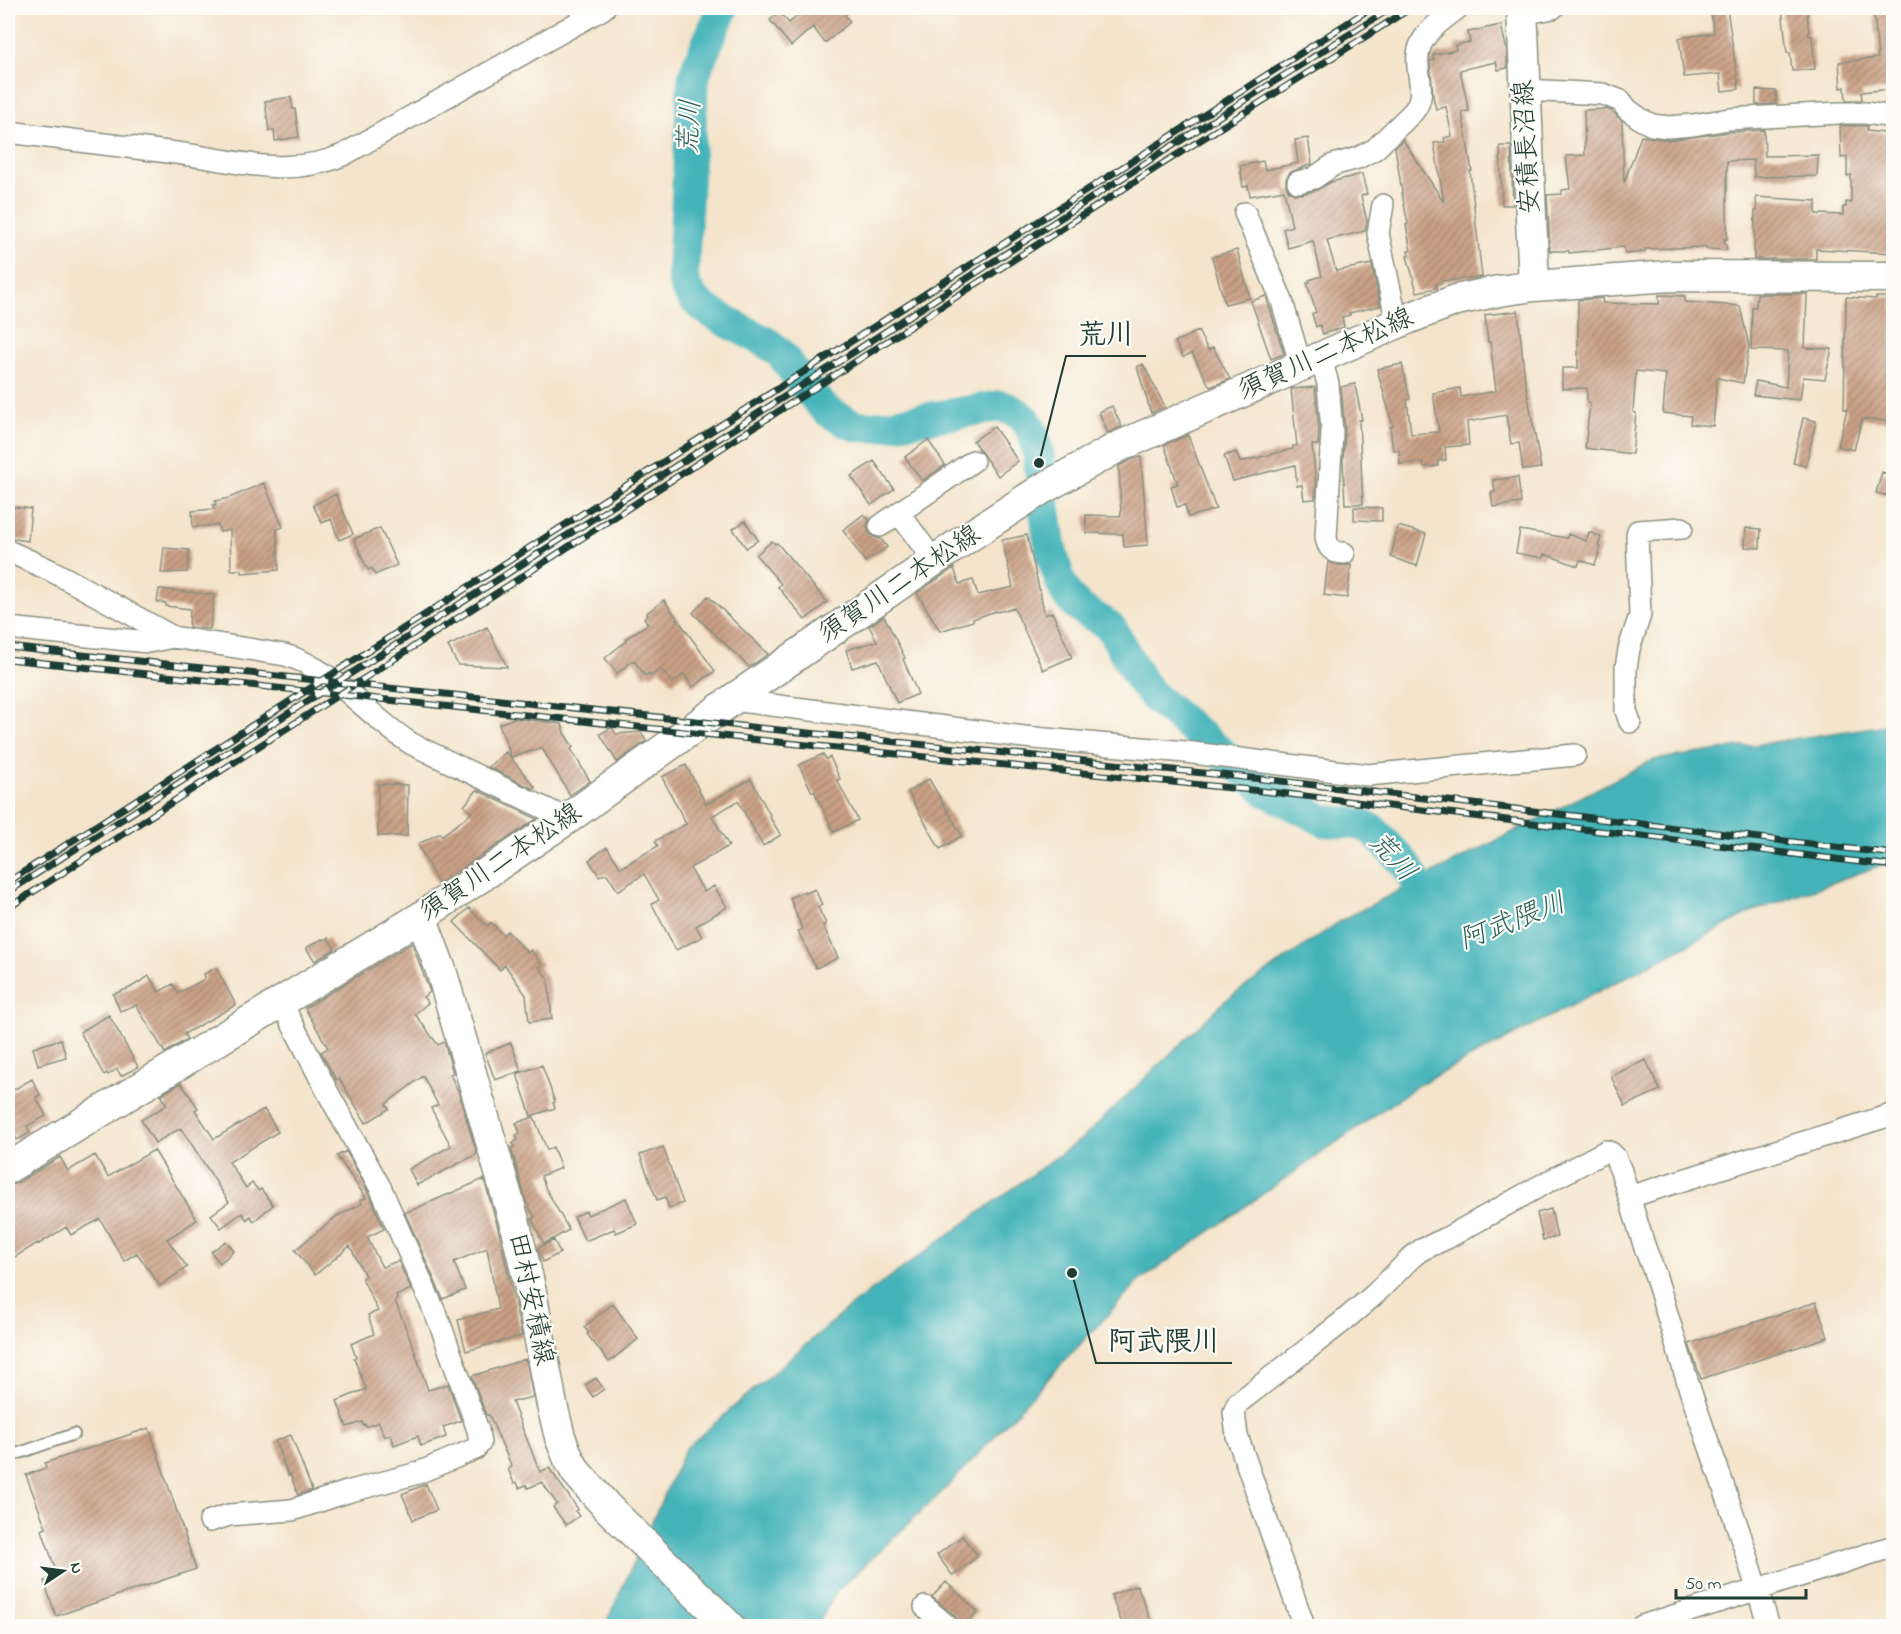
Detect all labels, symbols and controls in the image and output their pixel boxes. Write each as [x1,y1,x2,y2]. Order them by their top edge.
street label: 安積長沼線 [1505,79,1551,215]
water label: 荒川 [669,98,713,156]
street label: 須賀川二本松線 [1232,299,1420,411]
callout: 荒川 [1066,310,1146,356]
text: 荒川 [1078,316,1134,357]
street label: 須賀川二本松線 [811,516,989,654]
street label: 須賀川二本松線 [412,794,590,932]
water label: 荒川 [1357,823,1425,893]
water label: 阿武隈川 [1453,884,1573,962]
street label: 田村安積線 [497,1229,563,1369]
callout: 阿武隈川 [1096,1317,1232,1363]
text: 阿武隈川 [1108,1323,1220,1364]
north arrow [33,1541,93,1601]
text: N [63,1560,89,1576]
scale bar [1676,1562,1806,1600]
text: 50 m [1685,1572,1722,1598]

